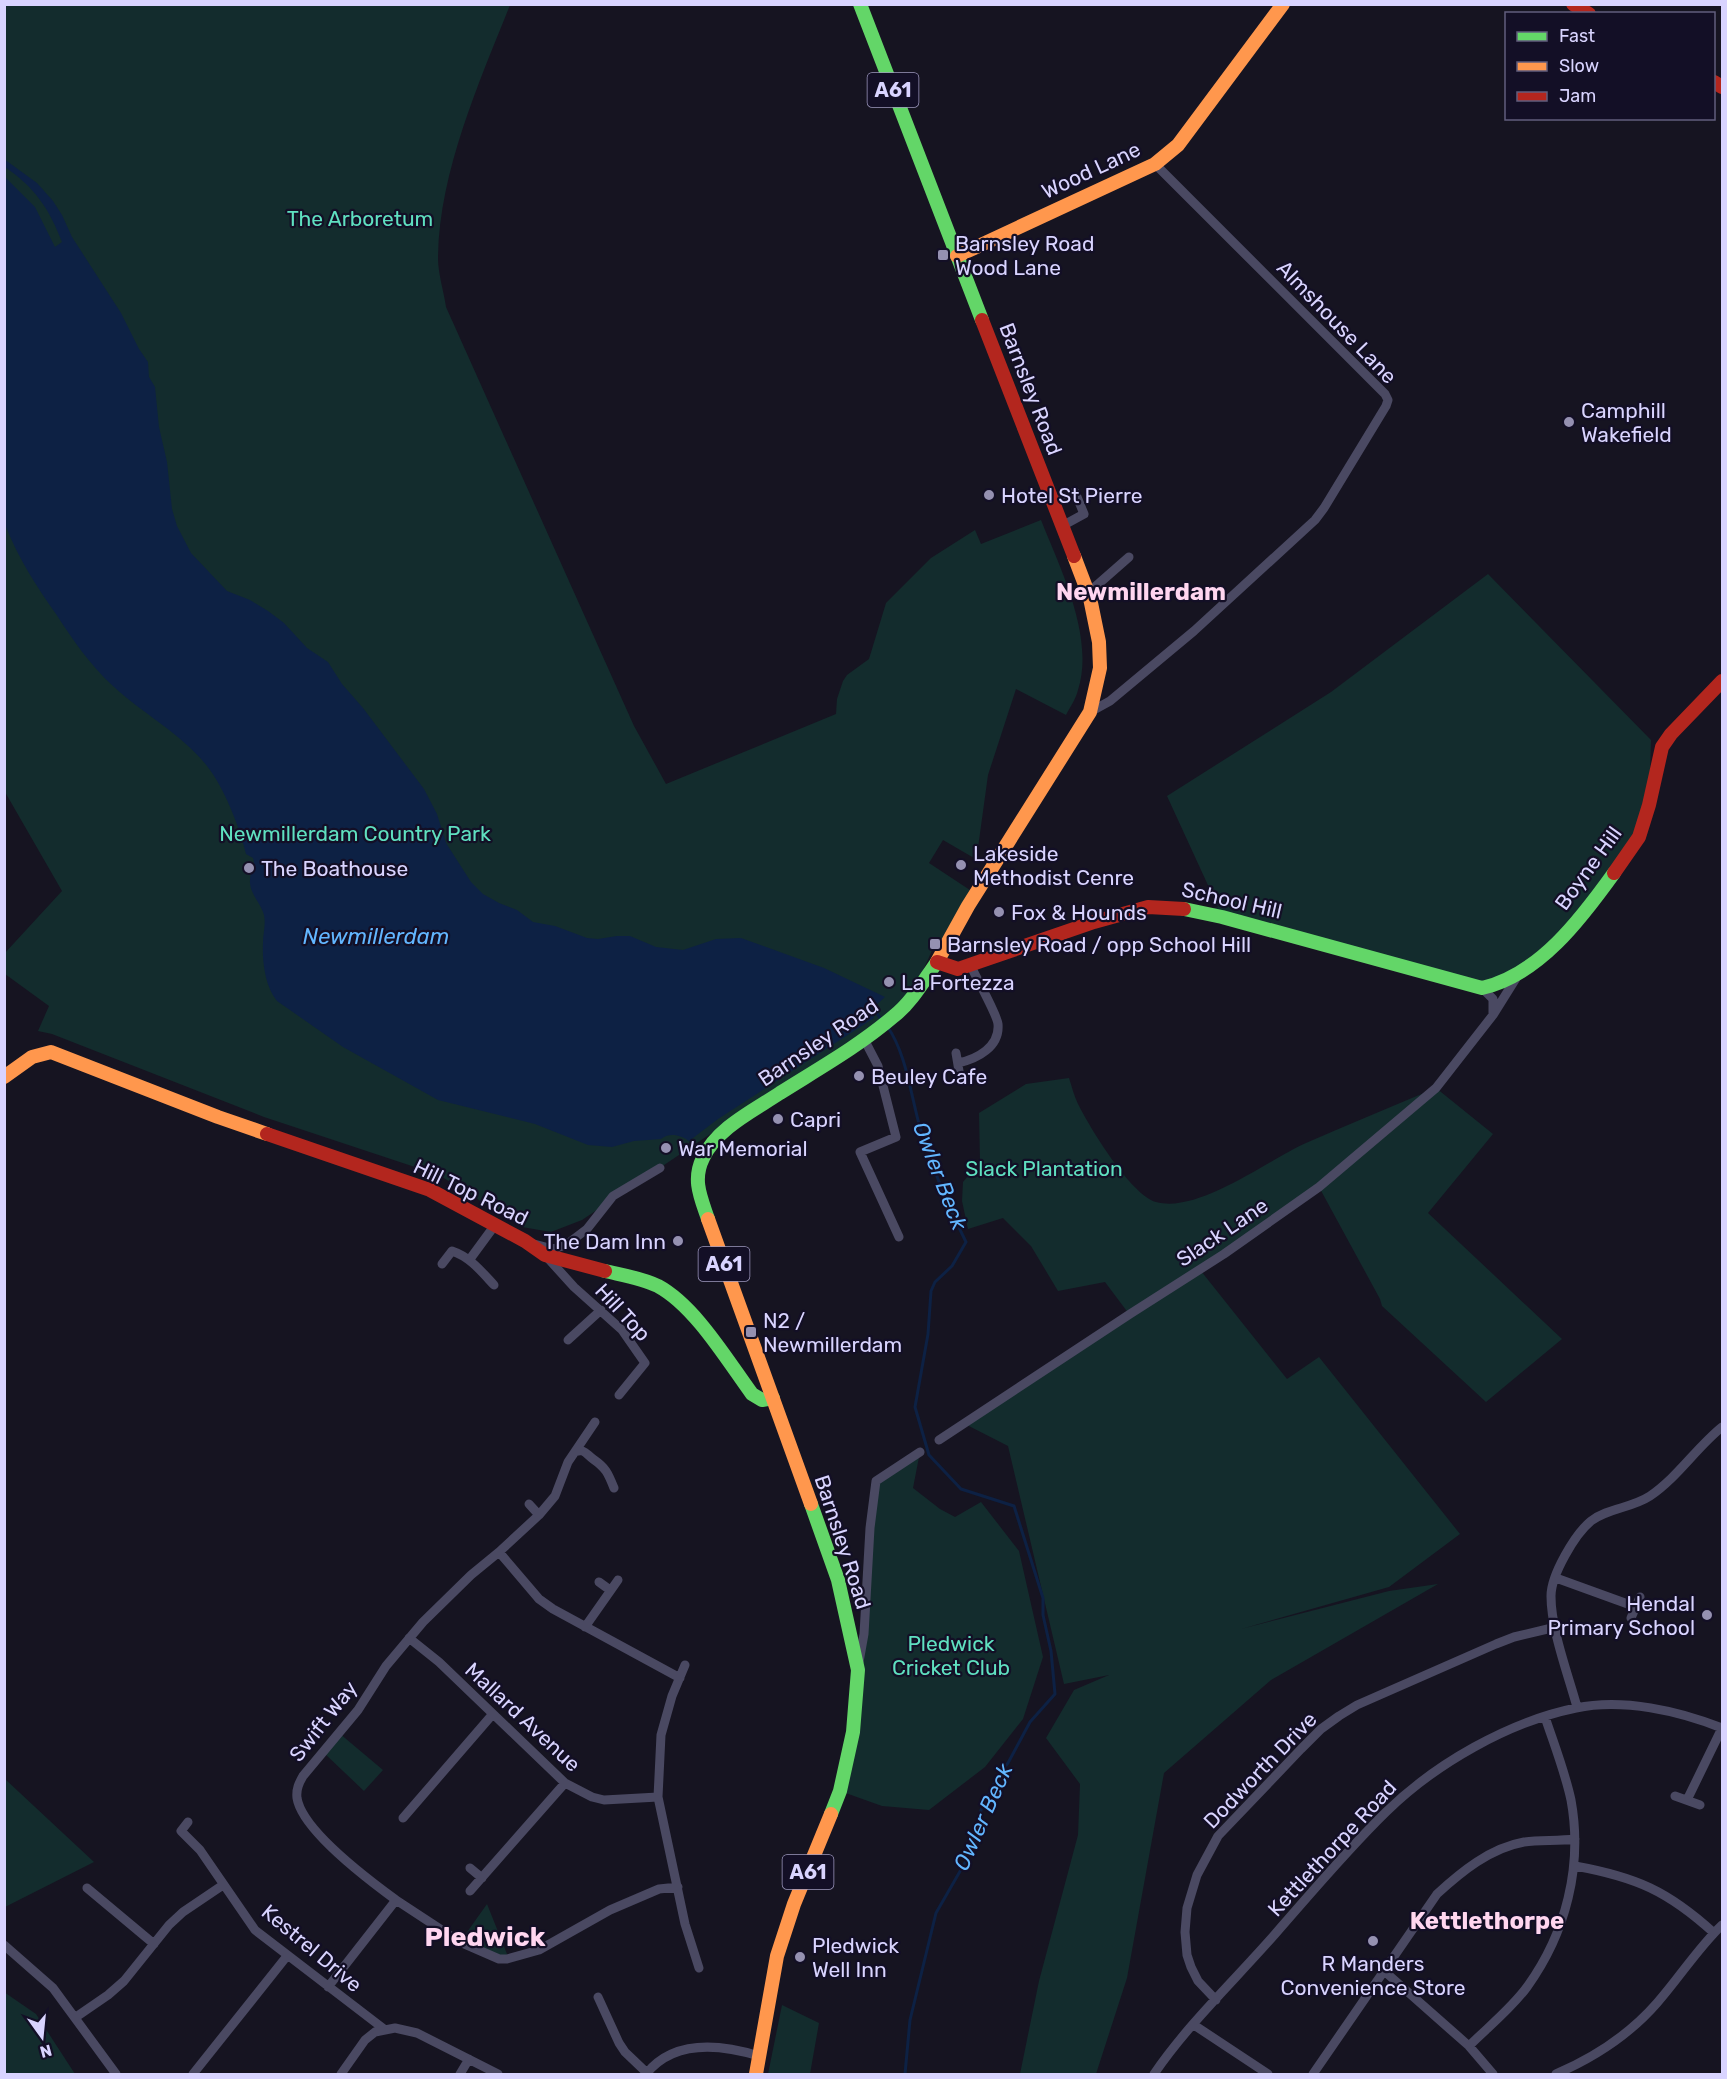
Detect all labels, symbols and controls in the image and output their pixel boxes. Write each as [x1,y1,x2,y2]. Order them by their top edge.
legend [1505,12,1715,120]
text: Fast [1559,25,1595,47]
text: Slow [1559,55,1599,77]
road number: A61 [868,73,918,107]
text: Jam [1559,85,1596,107]
street label: Wood Lane [1038,136,1144,204]
park label: The Arboretum [287,206,433,231]
place label: Barnsley Road Wood Lane [955,231,1094,280]
marker: Barnsley Road Wood Lane [936,248,950,262]
street label: Almshouse Lane [1272,255,1402,389]
street label: Barnsley Road [994,319,1068,459]
place label: Camphill Wakefield [1581,398,1672,447]
marker: Camphill Wakefield [1562,415,1576,429]
place label: Hotel St Pierre [1001,483,1142,508]
marker: Hotel St Pierre [982,488,996,502]
district label: Newmillerdam [1056,578,1226,606]
park label: Newmillerdam Country Park [219,821,491,846]
street label: Boyne Hill [1549,821,1627,915]
place label: Lakeside Methodist Cenre [973,841,1134,890]
place label: The Boathouse [261,856,408,881]
marker: Lakeside Methodist Cenre [954,858,968,872]
marker: The Boathouse [242,861,256,875]
street label: School Hill [1179,876,1285,924]
place label: Fox & Hounds [1011,900,1147,925]
marker: Fox & Hounds [992,905,1006,919]
water label: Newmillerdam [303,923,449,950]
place label: Barnsley Road / opp School Hill [947,932,1251,957]
marker: Barnsley Road / opp School Hill [928,937,942,951]
place label: La Fortezza [901,970,1015,995]
marker: La Fortezza [882,975,896,989]
street label: Barnsley Road [753,993,883,1091]
place label: Beuley Cafe [871,1064,987,1089]
marker: Beuley Cafe [852,1069,866,1083]
place label: Capri [790,1107,841,1132]
marker: Capri [771,1112,785,1126]
water label: Owler Beck [907,1118,973,1235]
place label: War Memorial [678,1136,808,1161]
marker: War Memorial [659,1141,673,1155]
street label: Hill Top Road [410,1153,532,1231]
park label: Slack Plantation [965,1156,1123,1181]
street label: Slack Lane [1171,1192,1273,1272]
place label: The Dam Inn [544,1229,666,1254]
marker: The Dam Inn [671,1234,685,1248]
road number: A61 [698,1247,750,1281]
street label: Hill Top [590,1278,656,1346]
place label: N2 / Newmillerdam [763,1308,902,1357]
marker: N2 / Newmillerdam [744,1325,758,1339]
street label: Barnsley Road [810,1472,876,1612]
place label: Hendal Primary School [1547,1591,1695,1640]
marker: Hendal Primary School [1700,1608,1714,1622]
park label: Pledwick Cricket Club [892,1631,1010,1680]
street label: Mallard Avenue [460,1657,586,1777]
street label: Swift Way [284,1675,362,1766]
street label: Dodworth Drive [1198,1707,1322,1833]
water label: Owler Beck [947,1759,1019,1875]
street label: Kettlethorpe Road [1262,1775,1402,1921]
road number: A61 [782,1855,834,1889]
street label: Kestrel Drive [257,1899,367,1997]
district label: Kettlethorpe [1410,1907,1564,1935]
district label: Pledwick [424,1921,546,1953]
place label: Pledwick Well Inn [812,1933,899,1982]
marker: R Manders Convenience Store [1366,1934,1380,1948]
marker: Pledwick Well Inn [793,1950,807,1964]
place label: R Manders Convenience Store [1280,1951,1466,2000]
north arrow [12,2007,72,2067]
text: N [38,2040,54,2062]

